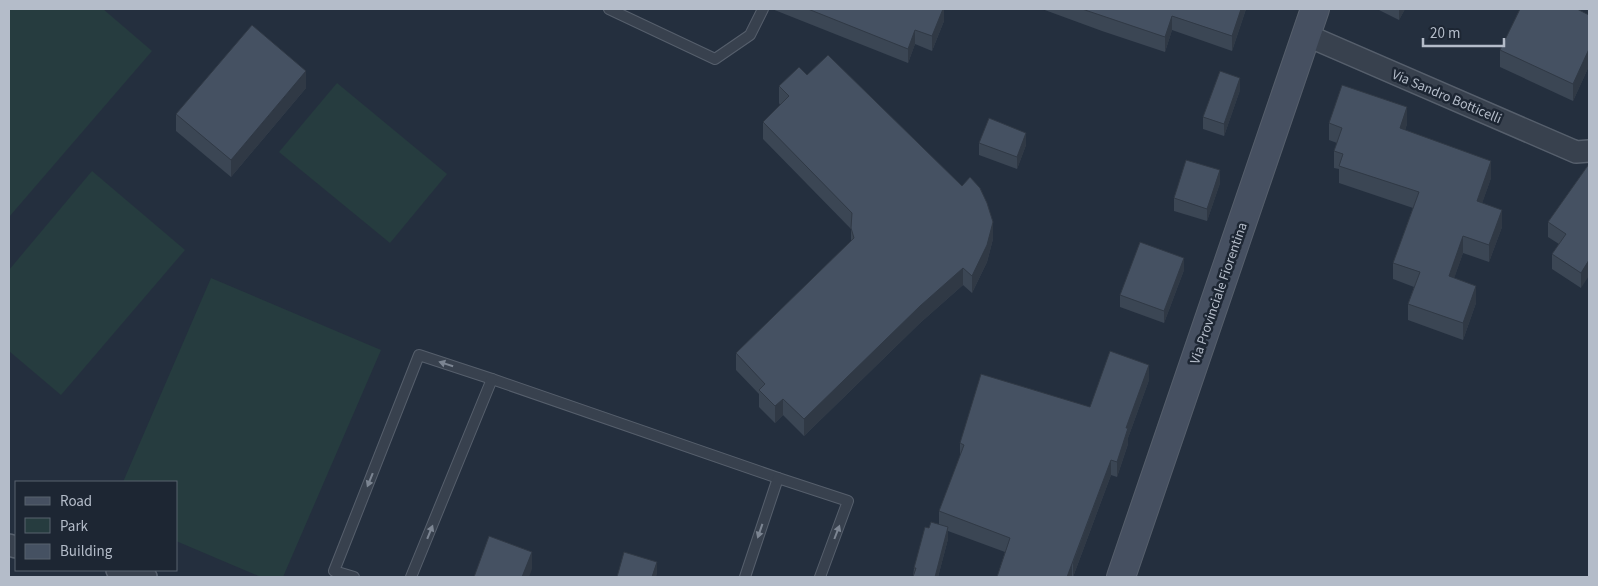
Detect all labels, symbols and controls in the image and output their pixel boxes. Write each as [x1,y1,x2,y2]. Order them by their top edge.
scale bar [1423,15,1504,47]
text: 20 m [1430,23,1460,44]
street label: Via Sandro Botticelli [1389,65,1505,129]
street label: Via Provinciale Fiorentina [1185,220,1253,367]
one-way arrow [438,359,453,367]
one-way arrow [365,473,373,488]
legend [15,481,178,571]
text: Road [60,491,92,512]
text: Park [60,516,89,537]
one-way arrow [426,524,434,539]
one-way arrow [756,524,763,539]
one-way arrow [834,524,841,539]
text: Building [60,541,113,562]

